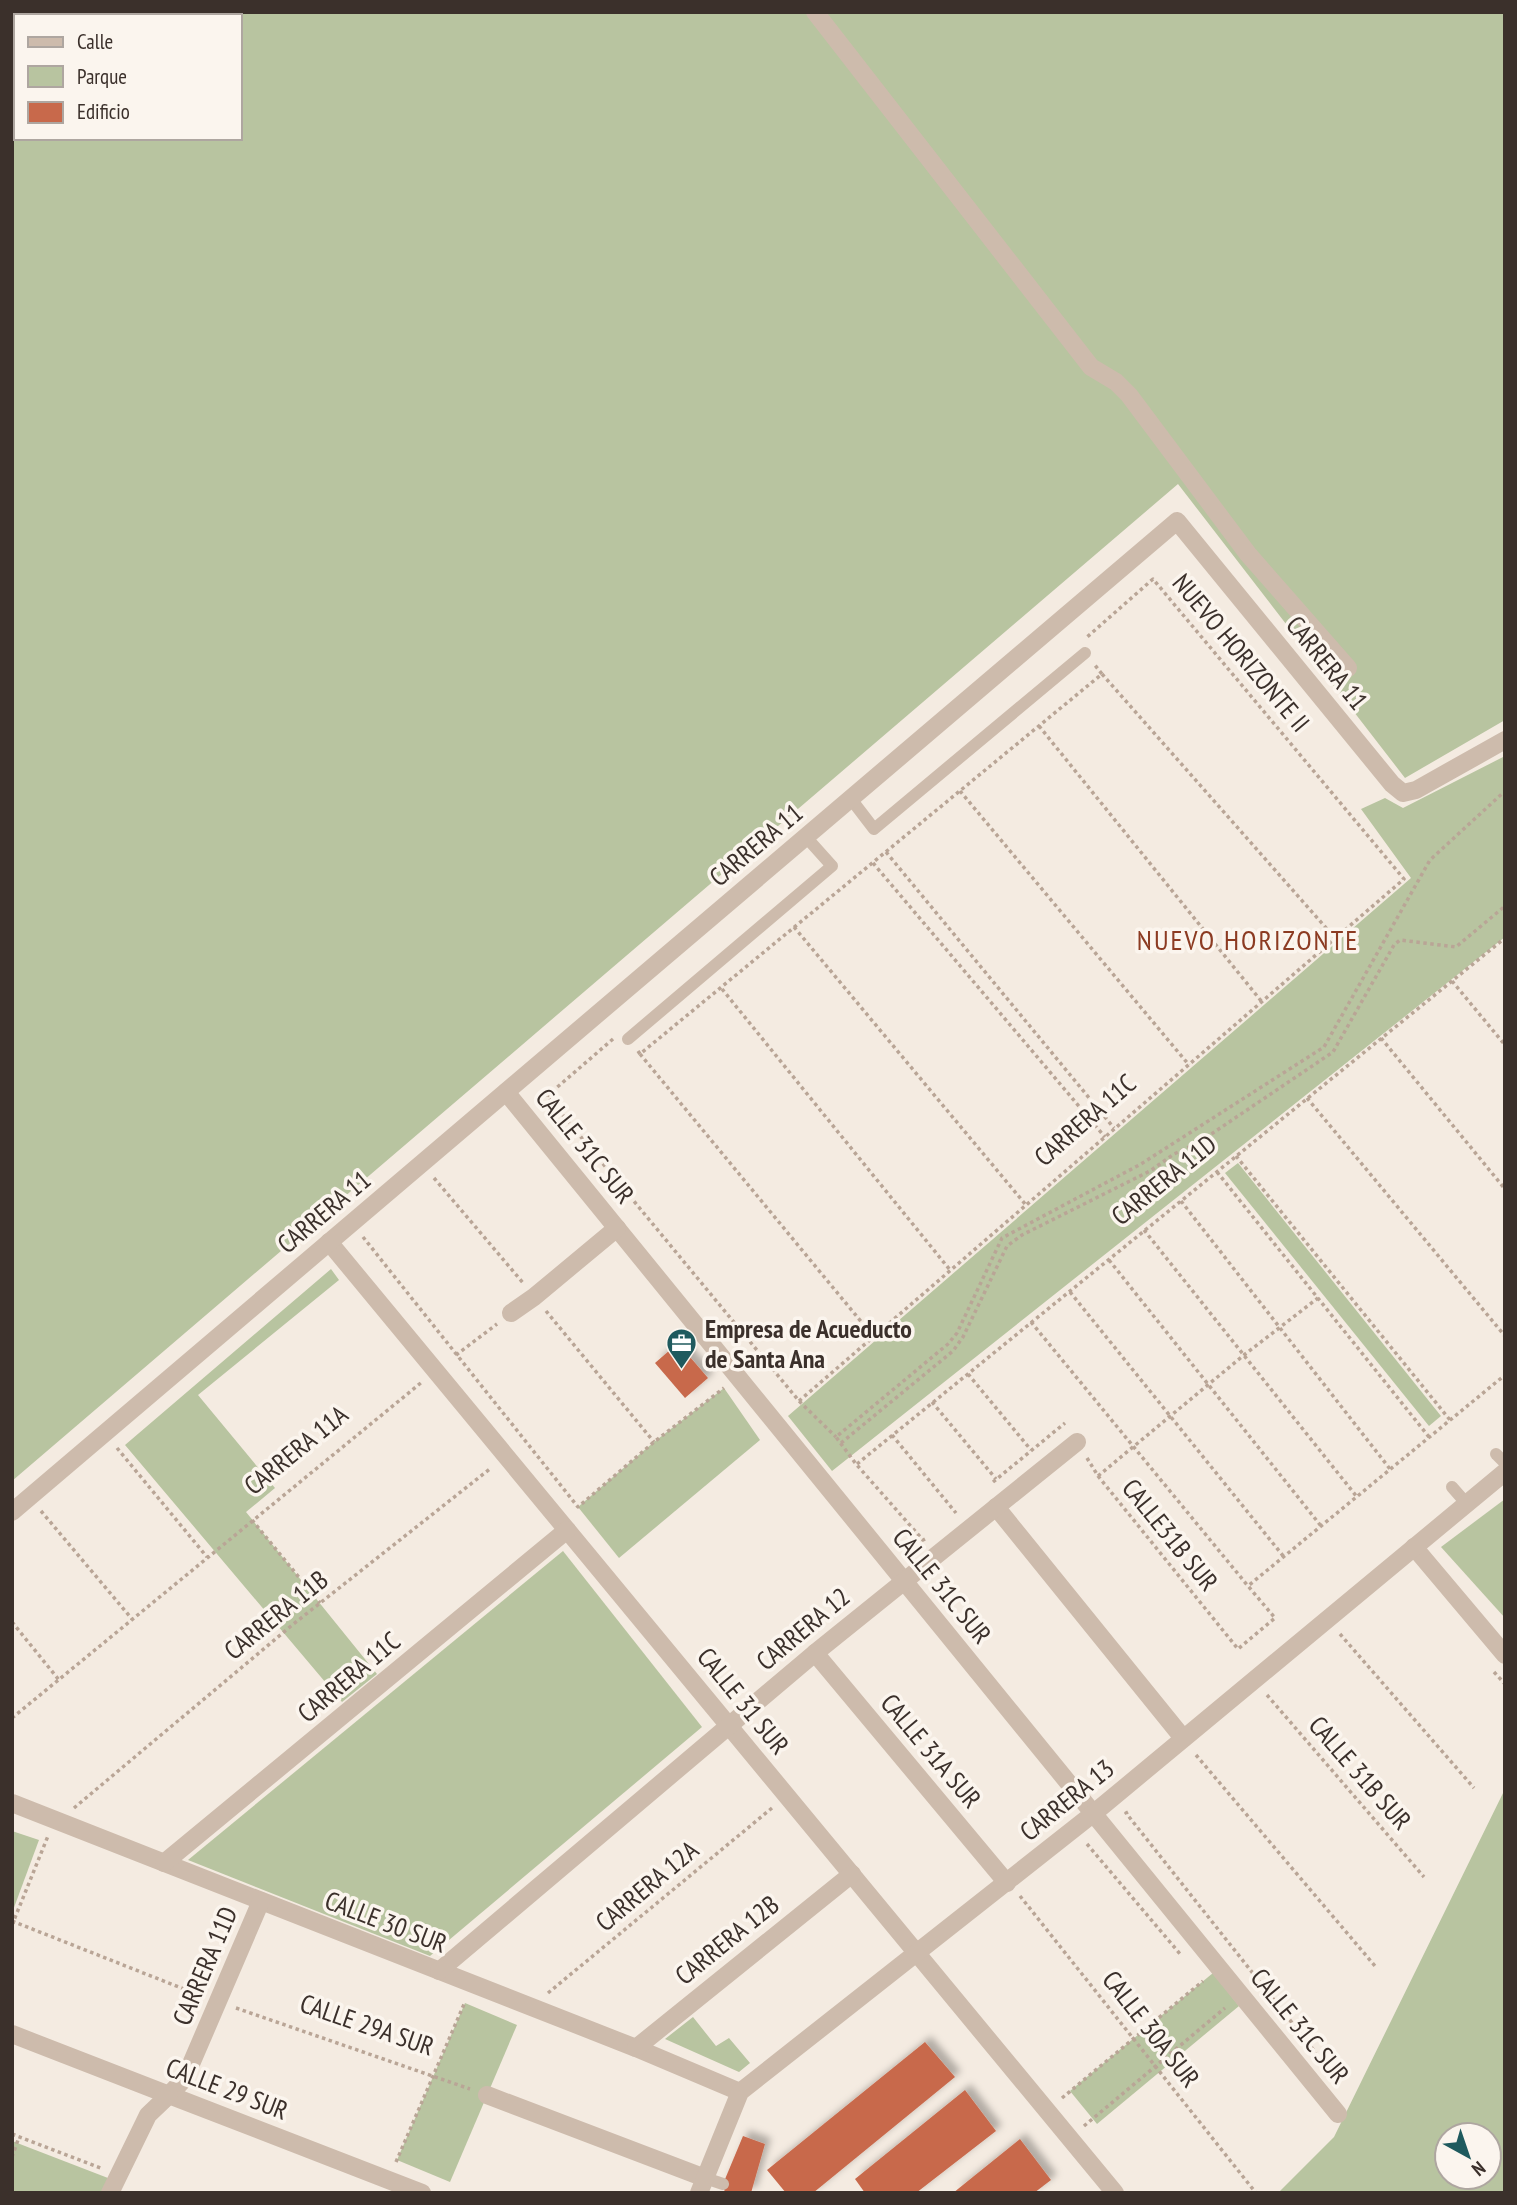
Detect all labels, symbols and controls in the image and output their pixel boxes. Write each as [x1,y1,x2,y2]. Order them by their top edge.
legend [14,14,242,140]
text: Calle [77,28,113,55]
text: Parque [77,63,127,90]
text: Edificio [77,98,130,125]
street label: NUEVO HORIZONTE II [1166,567,1317,738]
street label: CARRERA 11 [1279,609,1375,717]
street label: CARRERA 11 [702,796,809,893]
district label: NUEVO HORIZONTE [1137,921,1359,958]
street label: CARRERA 11C [1027,1066,1142,1173]
street label: CALLE 31C SUR [529,1081,642,1210]
street label: CARRERA 11D [1105,1127,1223,1232]
street label: CARRERA 11 [270,1163,377,1260]
place label: Empresa de Acueducto de Santa Ana [705,1312,912,1375]
office icon: Empresa de Acueducto de Santa Ana [665,1327,699,1371]
street label: CARRERA 11A [237,1397,355,1502]
street label: CALLE31B SUR [1115,1472,1226,1597]
street label: CALLE 31C SUR [886,1521,999,1650]
street label: CARRERA 11B [217,1563,334,1667]
street label: CARRERA 12 [749,1580,856,1677]
street label: CARRERA 11C [291,1624,407,1729]
street label: CALLE 31 SUR [690,1641,796,1761]
street label: CALLE 31A SUR [874,1687,989,1815]
street label: CALLE 31B SUR [1302,1709,1419,1836]
street label: CARRERA 13 [1013,1752,1121,1848]
street label: CARRERA 12A [589,1833,705,1938]
street label: CALLE 30 SUR [321,1883,452,1960]
street label: CARRERA 12B [668,1888,785,1992]
street label: CARRERA 11D [165,1902,244,2030]
street label: CALLE 31C SUR [1244,1961,1357,2090]
street label: CALLE 30A SUR [1096,1964,1207,2094]
street label: CALLE 29A SUR [296,1986,438,2063]
street label: CALLE 29 SUR [162,2050,293,2127]
north arrow [1433,2121,1503,2191]
text: N [1467,2157,1491,2182]

